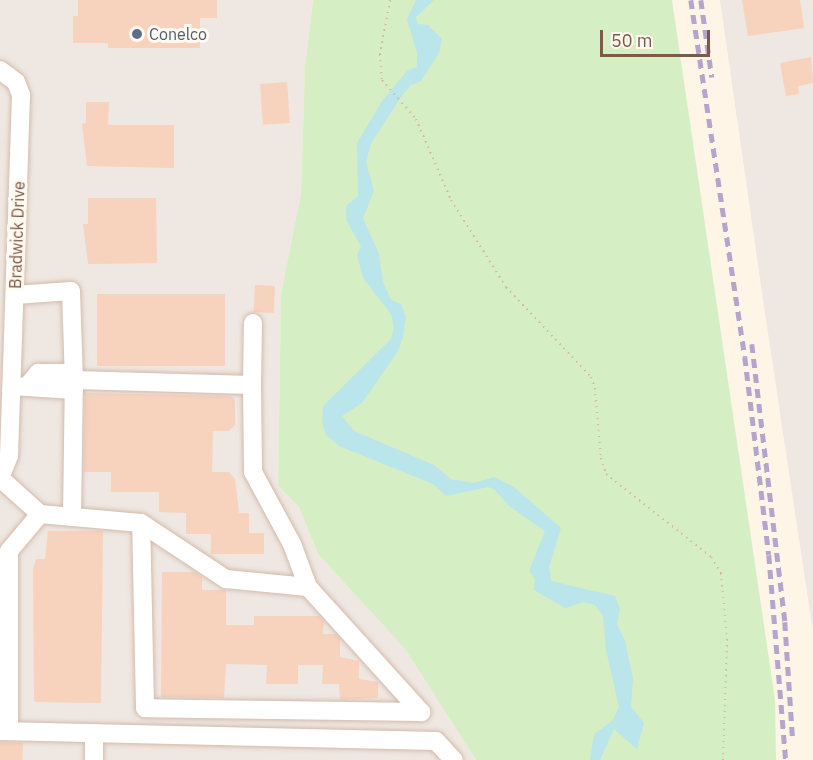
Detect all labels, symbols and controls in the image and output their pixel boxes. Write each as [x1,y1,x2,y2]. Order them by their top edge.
scale bar [603,18,712,56]
place label: Conelco [149,24,207,44]
marker: Conelco [130,27,144,41]
text: 50 m [611,29,653,52]
street label: Bradwick Drive [6,181,28,289]

